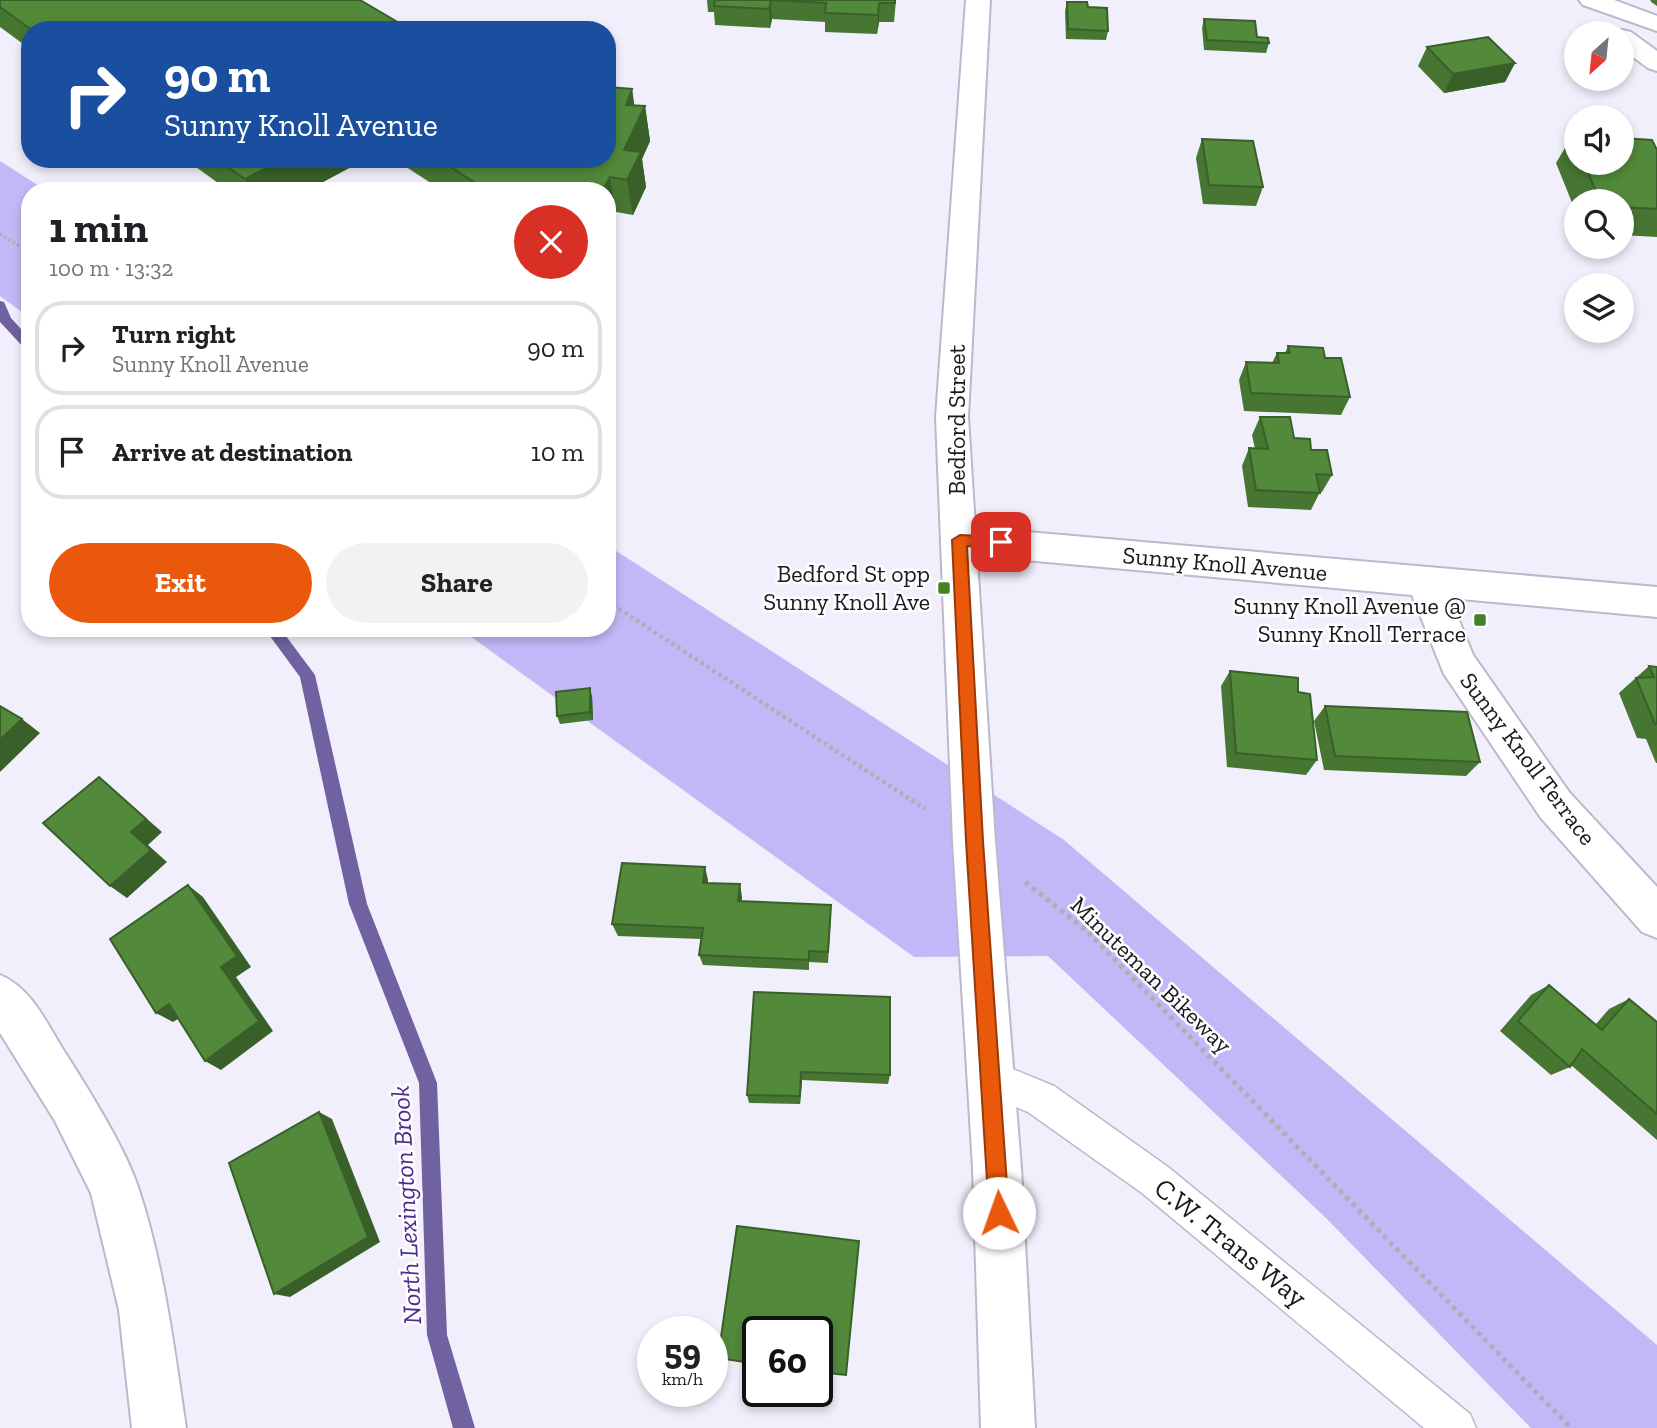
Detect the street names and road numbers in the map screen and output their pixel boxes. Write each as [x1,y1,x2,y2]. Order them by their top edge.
street label: Bedford Street [942,345,971,495]
street label: Sunny Knoll Avenue [1121,540,1329,587]
street label: Sunny Knoll Terrace [1454,667,1603,851]
street label: Minuteman Bikeway [1065,890,1239,1060]
street label: C.W. Trans Way [1148,1171,1314,1314]

